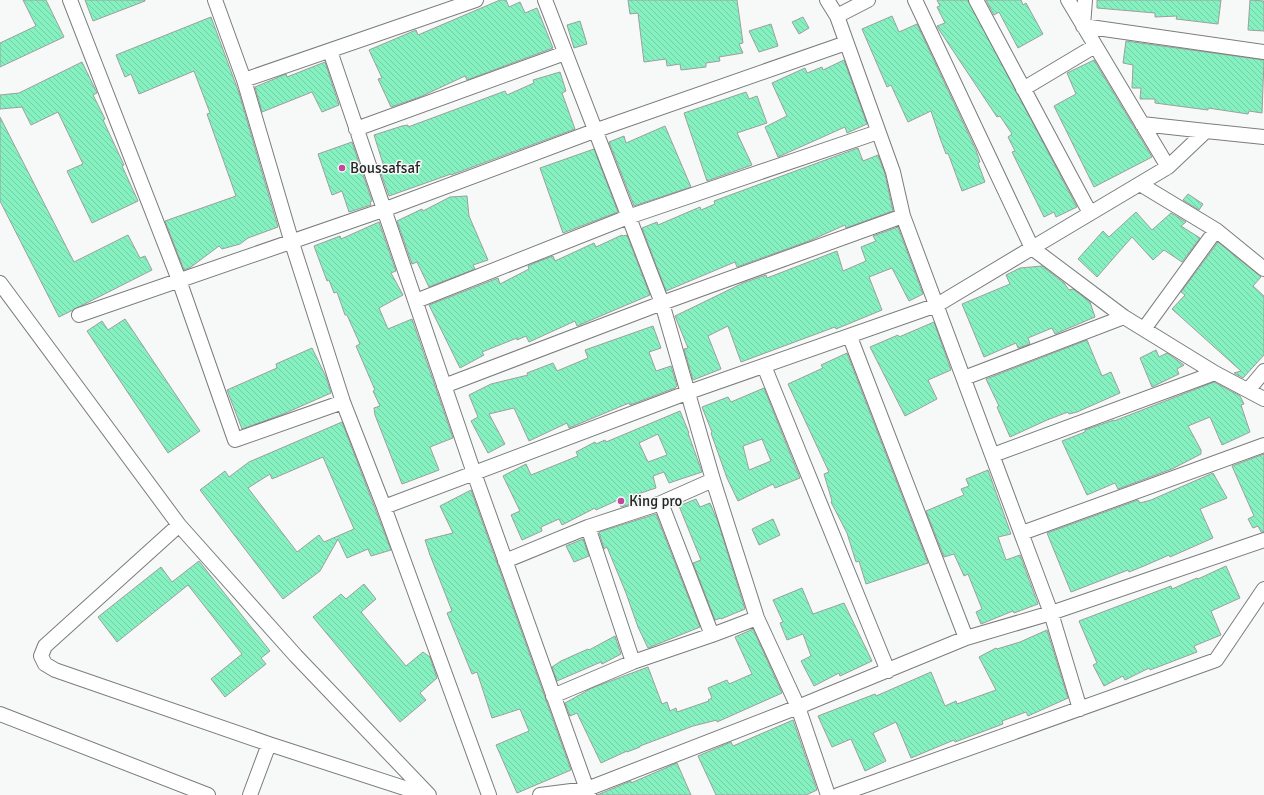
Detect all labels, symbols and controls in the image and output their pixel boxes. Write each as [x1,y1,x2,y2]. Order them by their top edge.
place label: Boussafsaf [350,159,421,177]
marker: Boussafsaf [337,163,347,173]
place label: King pro [629,492,683,510]
marker: King pro [616,496,626,506]

